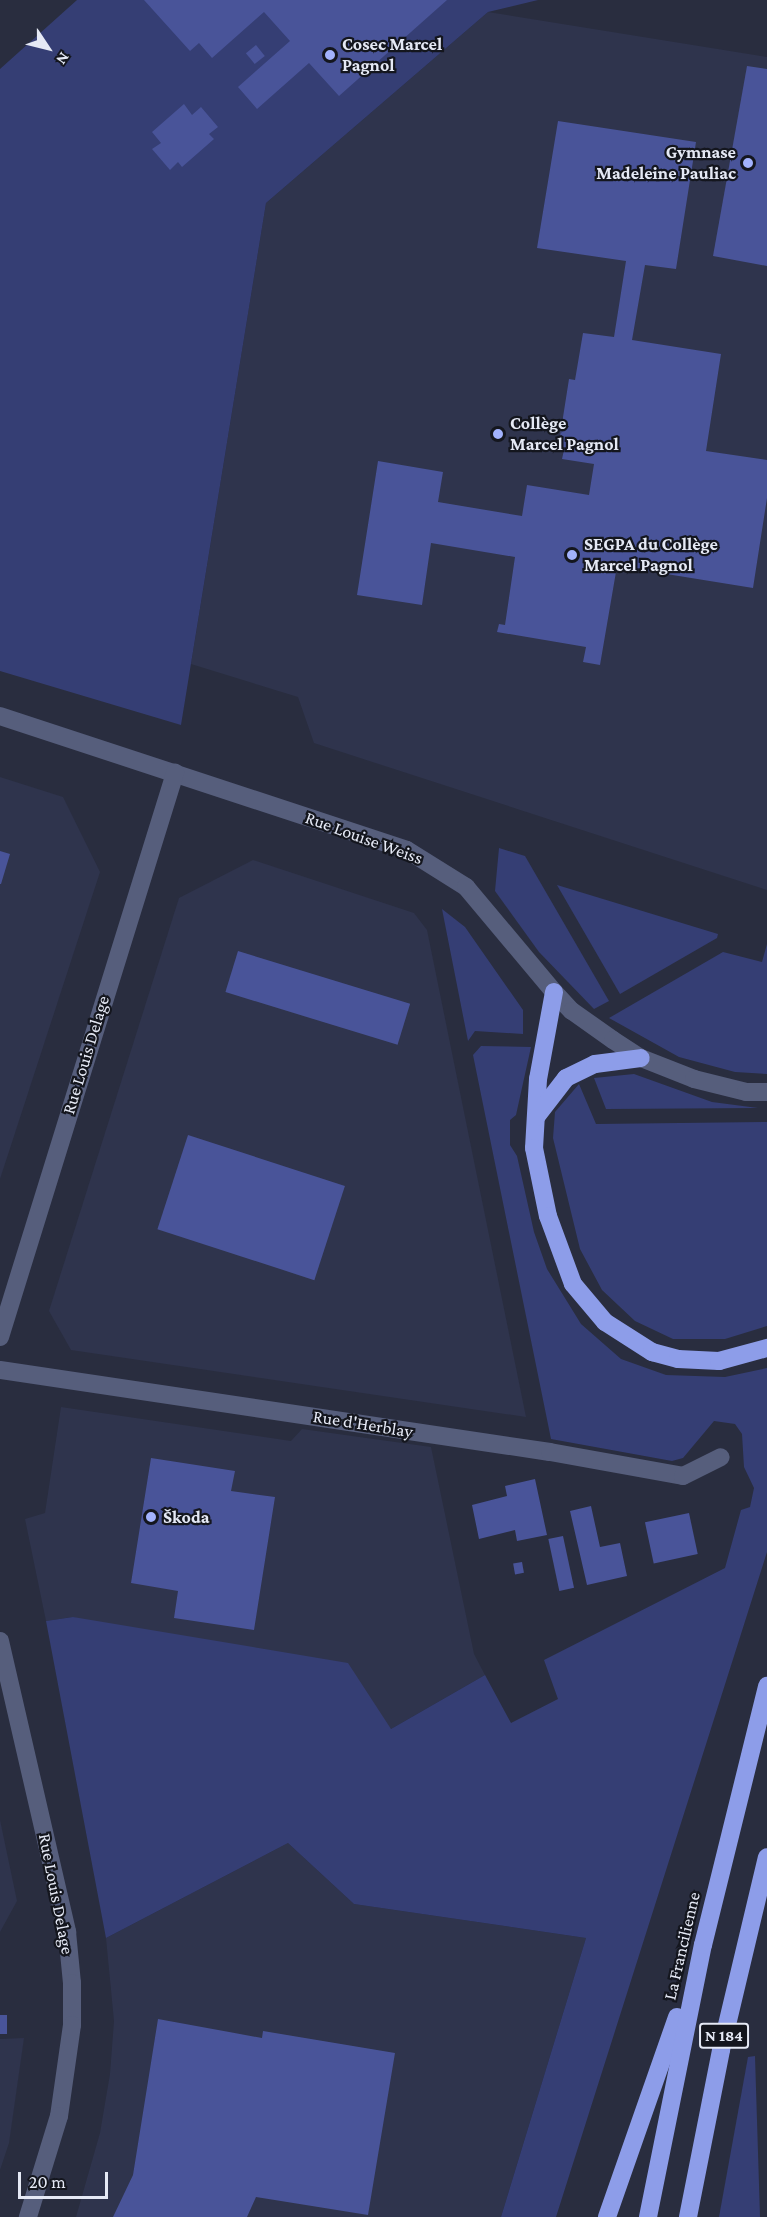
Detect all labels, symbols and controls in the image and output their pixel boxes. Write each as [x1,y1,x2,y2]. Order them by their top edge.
north arrow [18,18,78,78]
place label: Cosec Marcel Pagnol [342,34,442,76]
marker: Cosec Marcel Pagnol [323,48,337,62]
text: N [53,49,73,68]
place label: Gymnase Madeleine Pauliac [596,142,736,184]
marker: Gymnase Madeleine Pauliac [741,156,755,170]
place label: Collège Marcel Pagnol [510,413,619,456]
marker: Collège Marcel Pagnol [491,427,505,441]
place label: SEGPA du Collège Marcel Pagnol [584,534,718,576]
marker: SEGPA du Collège Marcel Pagnol [565,548,579,562]
street label: Rue Louise Weiss [302,807,426,869]
street label: Rue Louis Delage [58,993,114,1117]
street label: Rue d'Herblay [312,1405,414,1443]
place label: Škoda [163,1506,210,1528]
marker: Škoda [144,1510,158,1524]
street label: Rue Louis Delage [34,1832,78,1956]
street label: La Francilienne [659,1890,705,2002]
road number: N 184 [698,2023,750,2049]
scale bar [21,2160,111,2198]
text: 20 m [29,2172,66,2192]

